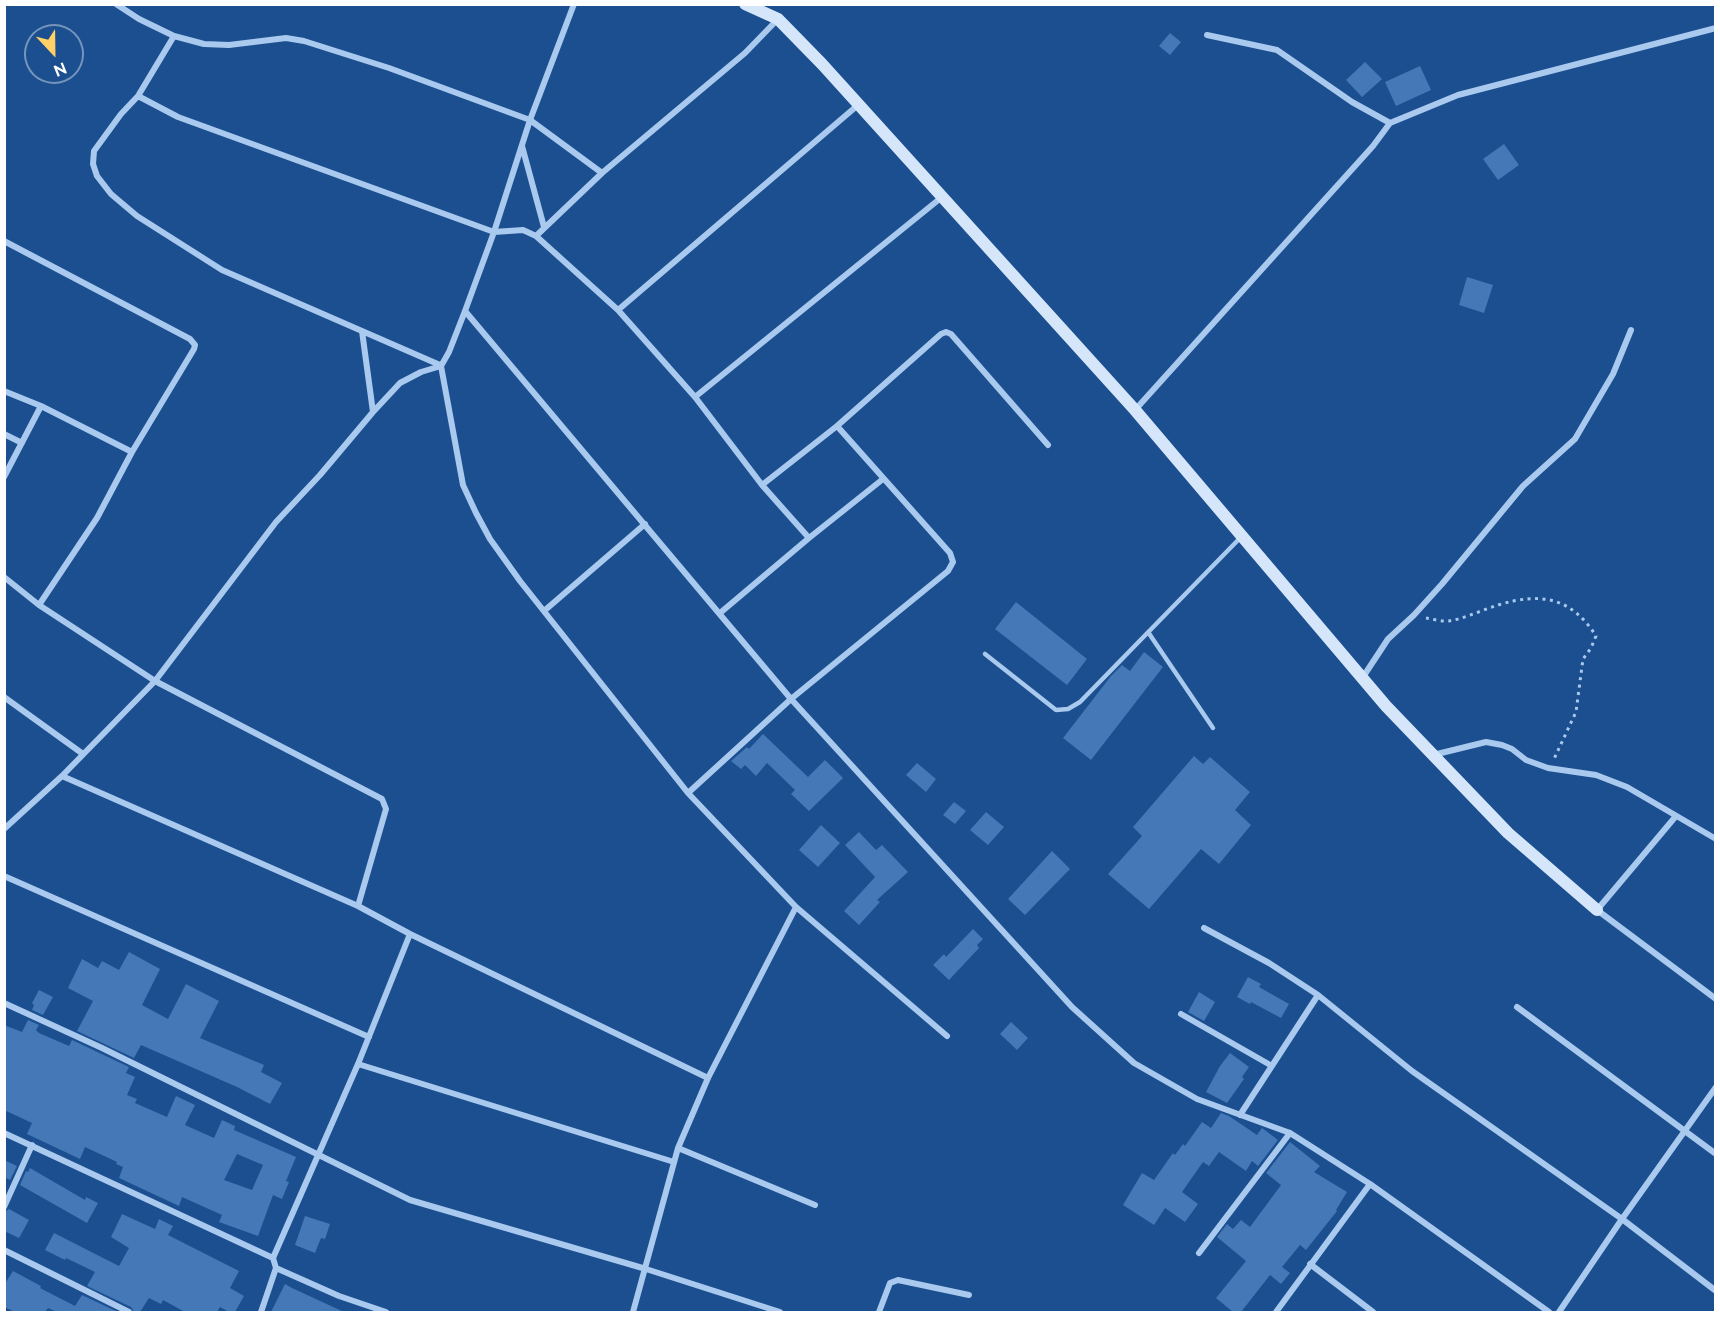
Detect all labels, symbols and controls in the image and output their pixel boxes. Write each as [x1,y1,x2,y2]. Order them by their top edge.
north arrow [24,24,84,84]
text: N [51,58,69,80]

